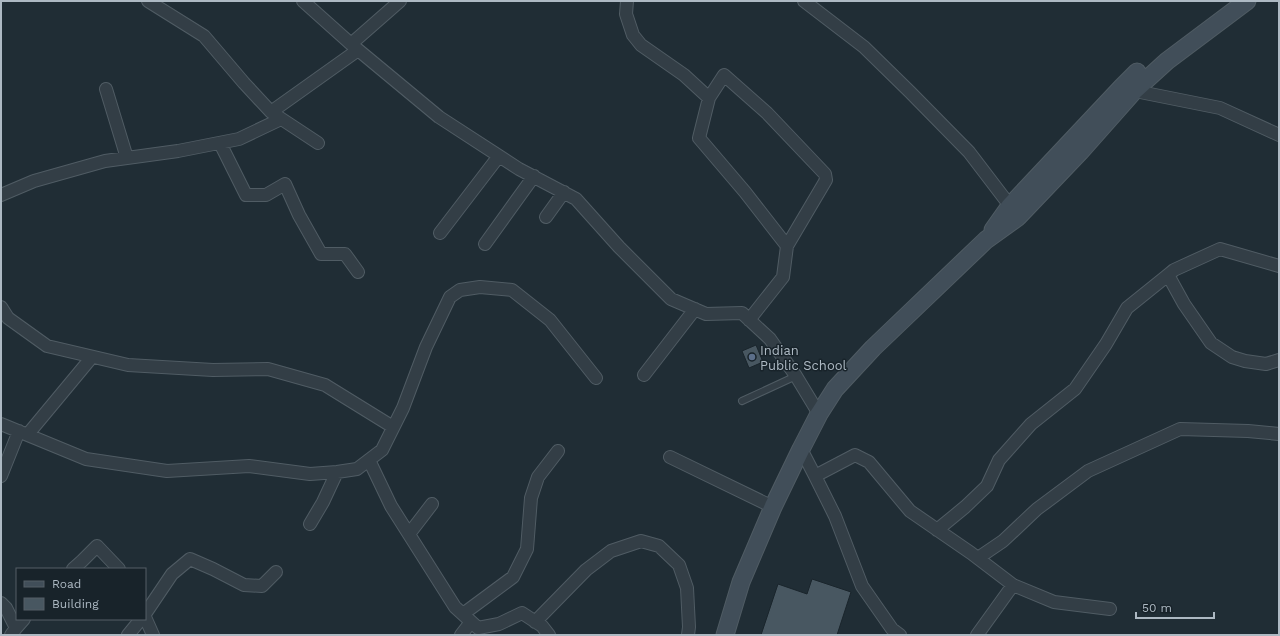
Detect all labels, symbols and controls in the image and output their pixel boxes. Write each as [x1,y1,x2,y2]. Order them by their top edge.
place label: Indian Public School [760,343,847,373]
marker: Indian Public School [747,352,757,362]
legend [16,568,146,620]
text: Road [52,577,81,591]
scale bar [1136,594,1214,620]
text: Building [52,597,99,611]
text: 50 m [1142,601,1172,615]

